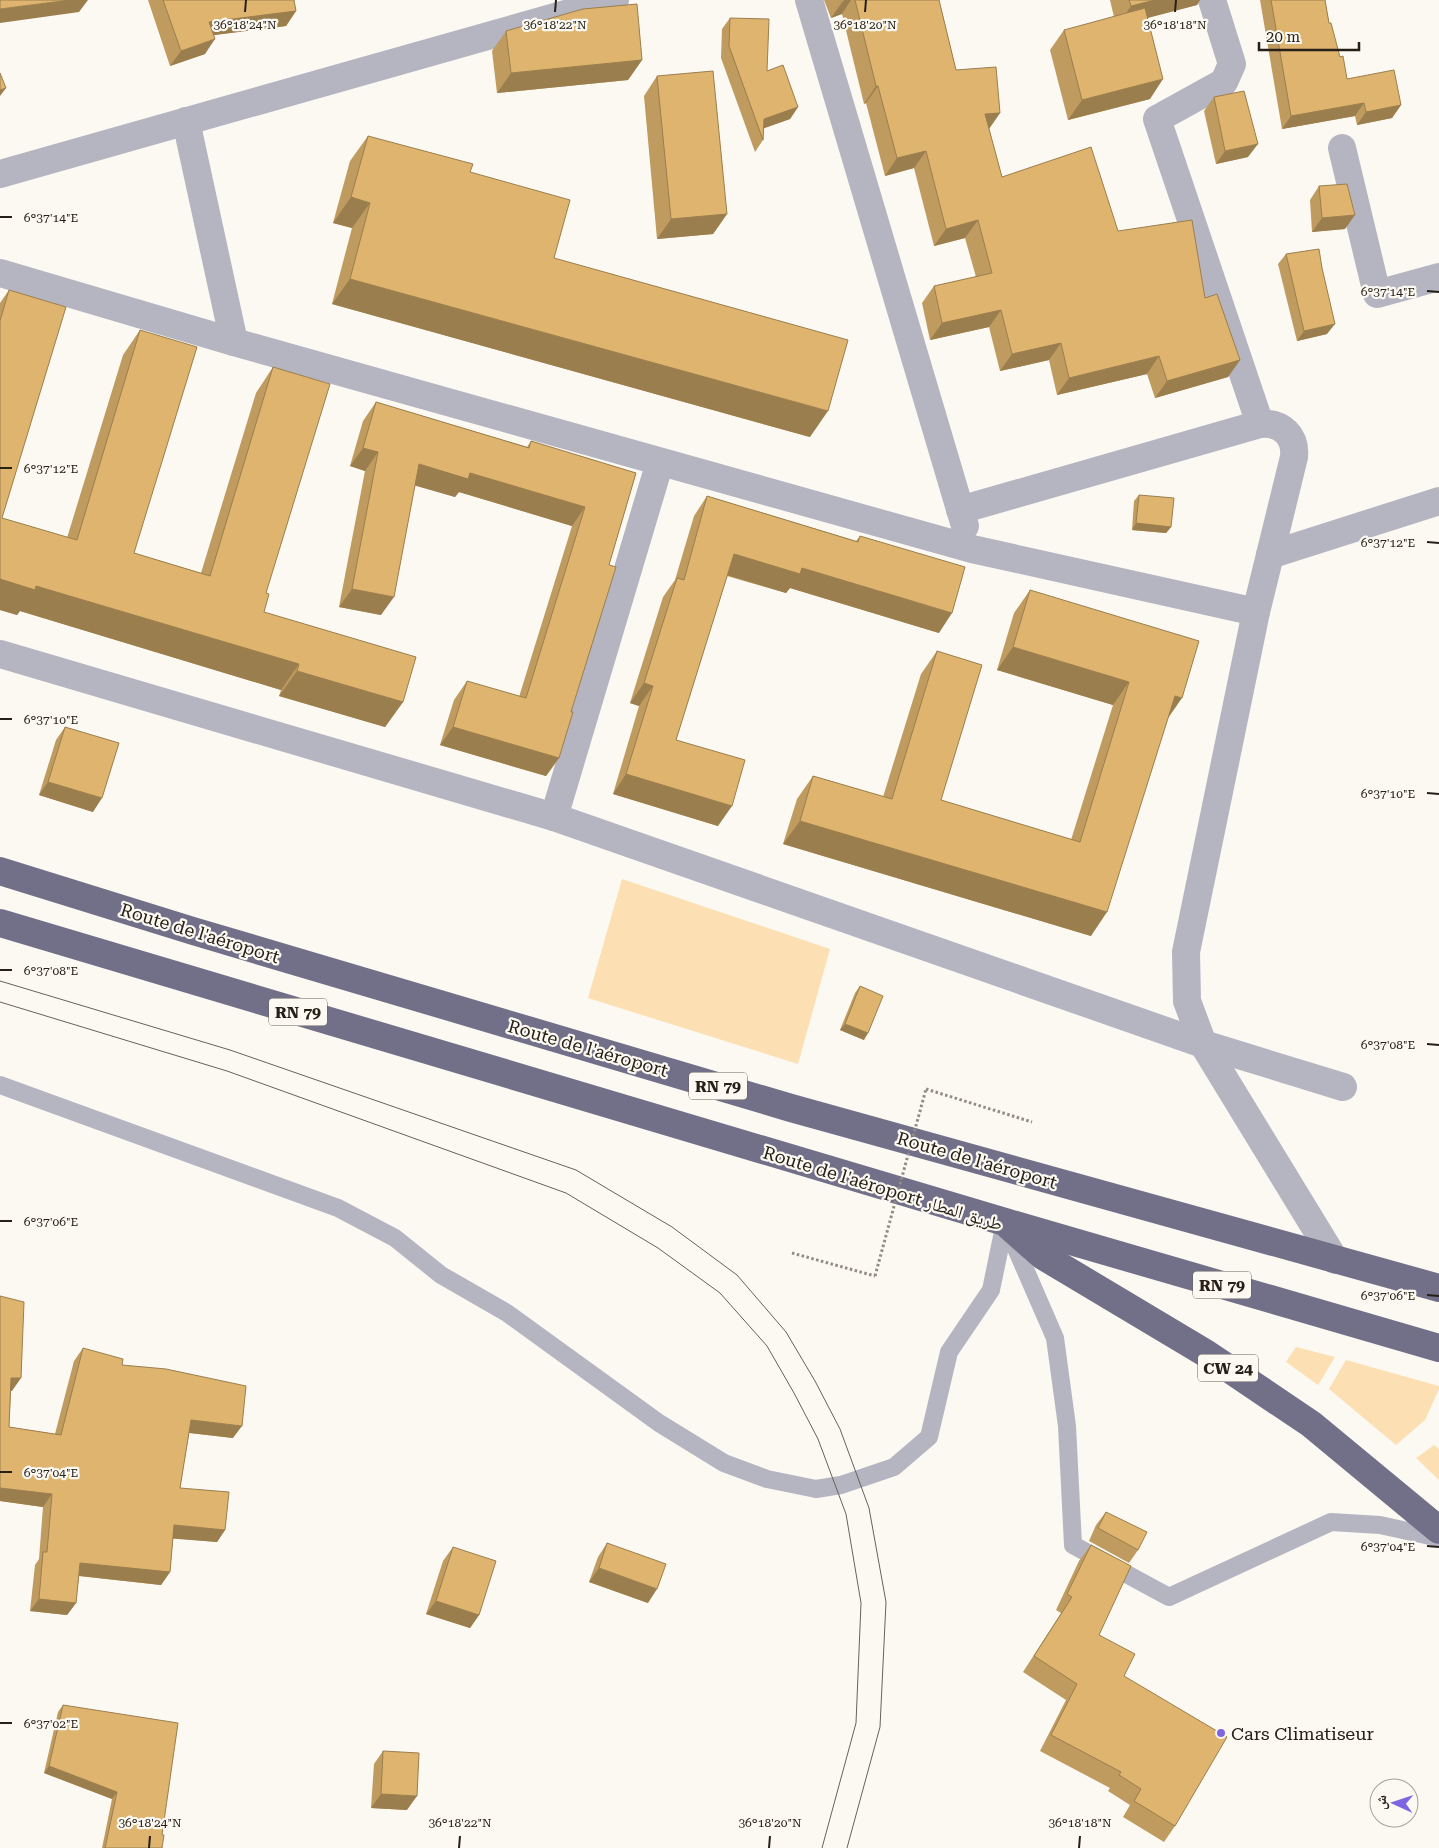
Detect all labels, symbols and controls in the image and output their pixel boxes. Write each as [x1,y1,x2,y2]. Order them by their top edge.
text: 36°18'24"N [213,18,277,32]
text: 36°18'22"N [523,18,587,32]
text: 36°18'20"N [833,18,897,32]
text: 36°18'18"N [1143,18,1207,32]
scale bar [1259,20,1359,52]
text: 20 m [1266,28,1301,46]
text: 6°37'14"E [24,211,78,225]
text: 6°37'14"E [1361,285,1415,299]
text: 6°37'12"E [24,462,78,476]
text: 6°37'12"E [1361,536,1415,550]
text: 6°37'10"E [24,713,78,727]
text: 6°37'10"E [1361,787,1415,801]
street label: Route de l'aéroport [118,899,282,967]
text: 6°37'08"E [24,964,78,978]
road number: RN 79 [269,999,327,1026]
street label: Route de l'aéroport [506,1015,671,1081]
text: 6°37'08"E [1361,1038,1415,1052]
road number: RN 79 [689,1072,747,1100]
street label: Route de l'aéroport [895,1127,1060,1193]
street label: Route de l'aéroport طريق المطار [760,1141,1005,1236]
text: 6°37'06"E [24,1215,78,1229]
road number: RN 79 [1193,1272,1251,1298]
text: 6°37'06"E [1361,1289,1415,1303]
road number: CW 24 [1198,1355,1258,1382]
text: 6°37'04"E [24,1466,78,1480]
text: 6°37'04"E [1361,1540,1415,1554]
text: 6°37'02"E [24,1717,78,1731]
place label: Cars Climatiseur [1231,1723,1374,1744]
marker: Cars Climatiseur [1215,1727,1227,1739]
north arrow [1369,1778,1419,1828]
text: ش [1373,1794,1390,1810]
text: 36°18'24"N [118,1816,182,1830]
text: 36°18'22"N [428,1816,492,1830]
text: 36°18'20"N [738,1816,802,1830]
text: 36°18'18"N [1048,1816,1112,1830]

